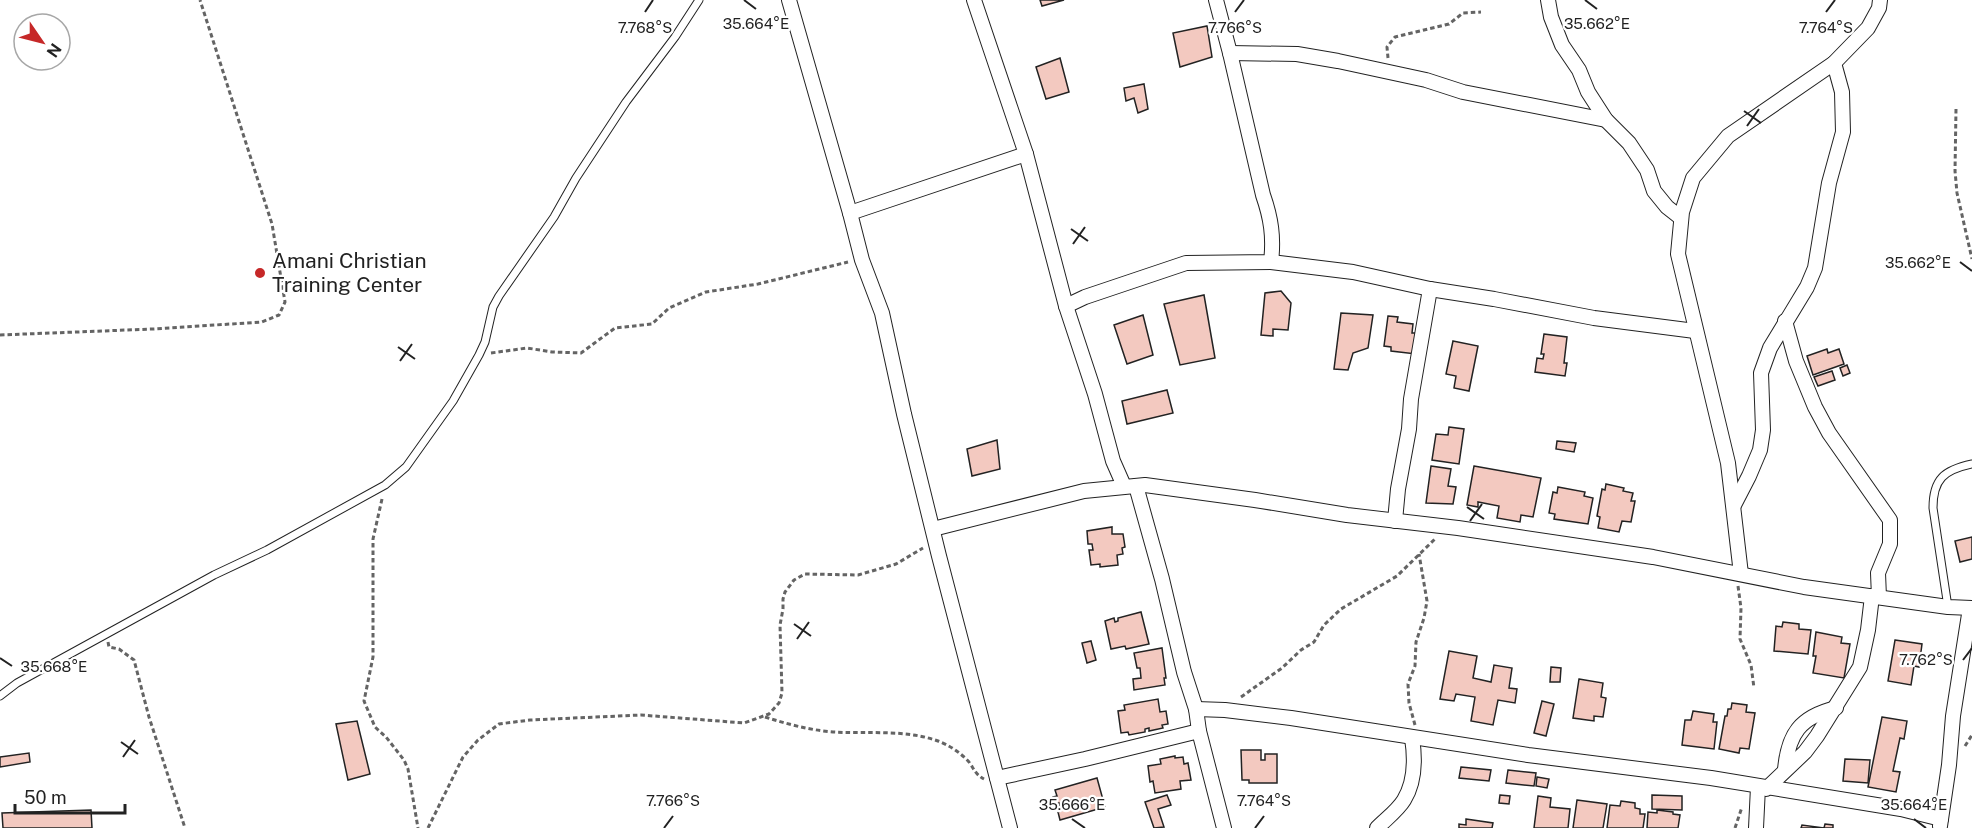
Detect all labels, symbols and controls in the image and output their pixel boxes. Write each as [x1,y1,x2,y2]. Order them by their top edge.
north arrow [12,12,72,72]
text: 35.664°E [723,15,789,32]
text: 35.662°E [1564,15,1630,32]
text: 7.768°S [618,19,672,36]
text: 7.766°S [1208,19,1262,36]
text: 7.764°S [1799,19,1853,36]
text: N [43,40,65,61]
place label: Amani Christian Training Center [272,248,427,297]
text: 35.662°E [1885,254,1951,271]
marker: Amani Christian Training Center [253,266,267,280]
text: 7.762°S [1899,651,1953,668]
text: 35.668°E [21,658,87,675]
scale bar [15,777,124,815]
text: 50 m [24,787,67,808]
text: 7.766°S [646,792,700,809]
text: 7.764°S [1237,792,1291,809]
text: 35.666°E [1039,796,1105,813]
text: 35.664°E [1881,796,1947,813]

